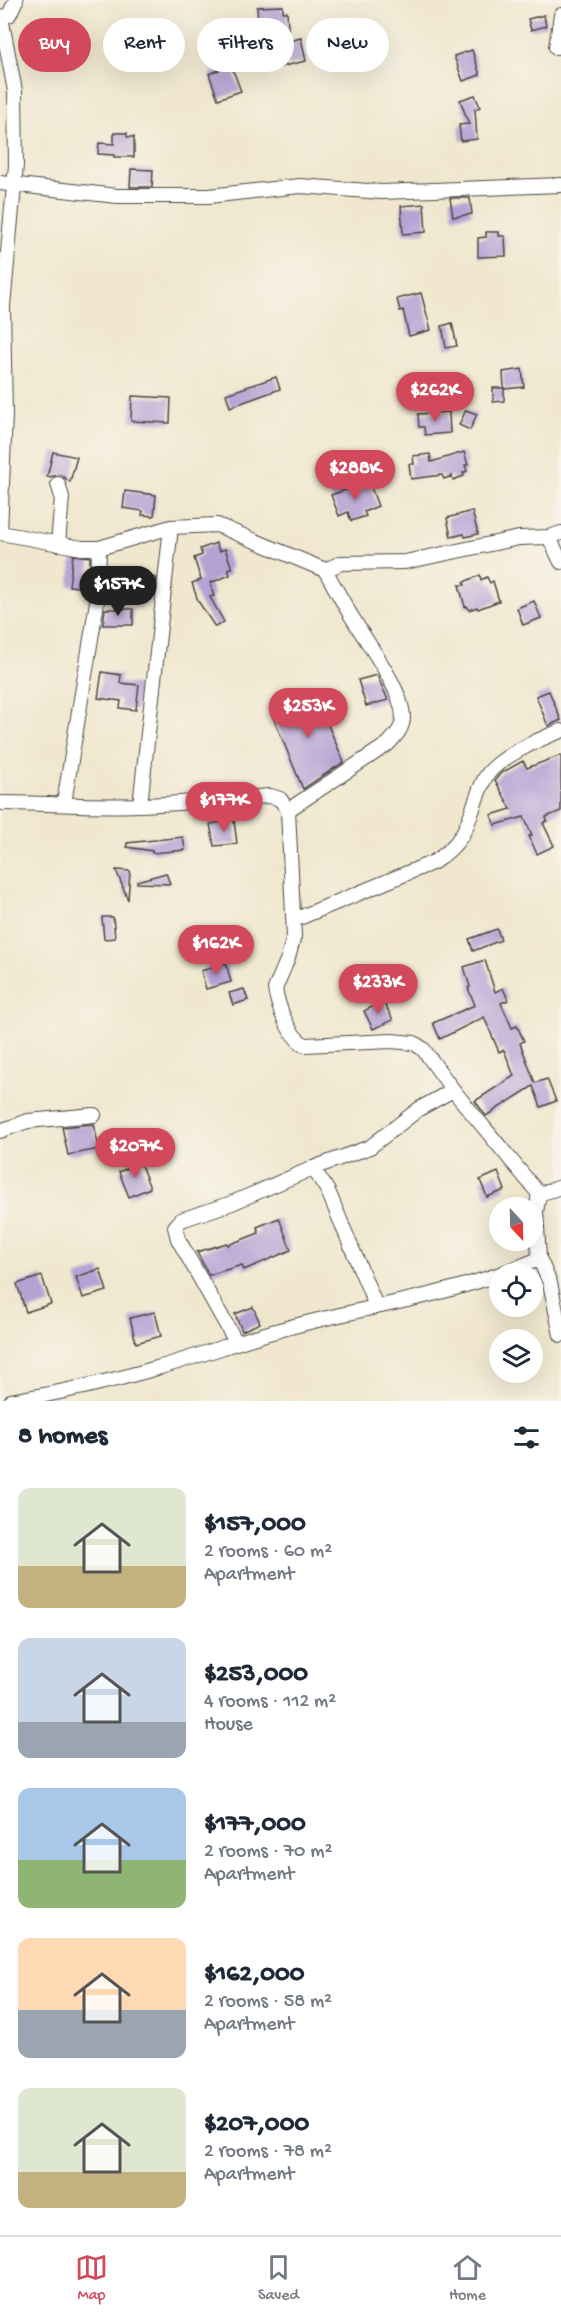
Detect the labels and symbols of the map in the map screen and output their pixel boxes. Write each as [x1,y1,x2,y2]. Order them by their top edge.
pin: $262K [393,372,477,423]
pin: $288K [313,450,397,501]
pin: $157K [76,566,160,617]
pin: $253K [266,688,350,739]
pin: $177K [182,782,266,833]
pin: $162K [174,925,258,976]
pin: $233K [336,964,420,1015]
pin: $207K [93,1128,177,1179]
north arrow [489,1197,543,1251]

